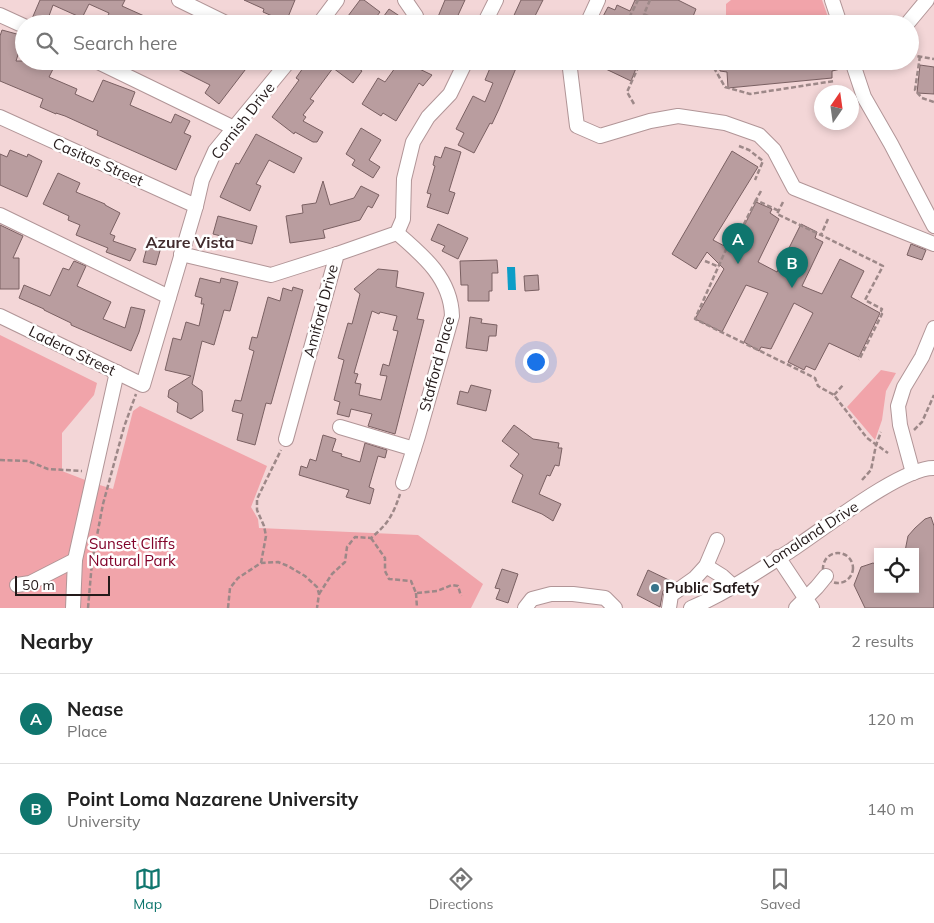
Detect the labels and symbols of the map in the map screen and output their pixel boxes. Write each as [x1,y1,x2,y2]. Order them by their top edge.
street label: Cornish Drive [207,78,279,163]
north arrow [814,85,859,130]
street label: Casitas Street [50,133,146,190]
pin: A [722,223,754,264]
district label: Azure Vista [146,232,234,252]
pin: B [776,247,808,288]
street label: Amiford Drive [299,262,342,360]
street label: Stafford Place [415,314,458,414]
street label: Ladera Street [26,321,119,380]
your location [523,349,549,375]
street label: Lomaland Drive [760,497,862,572]
park label: Sunset Cliffs Natural Park [88,534,176,570]
scale bar [15,573,110,596]
place label: Public Safety [665,578,760,597]
marker: Public Safety [649,582,661,594]

